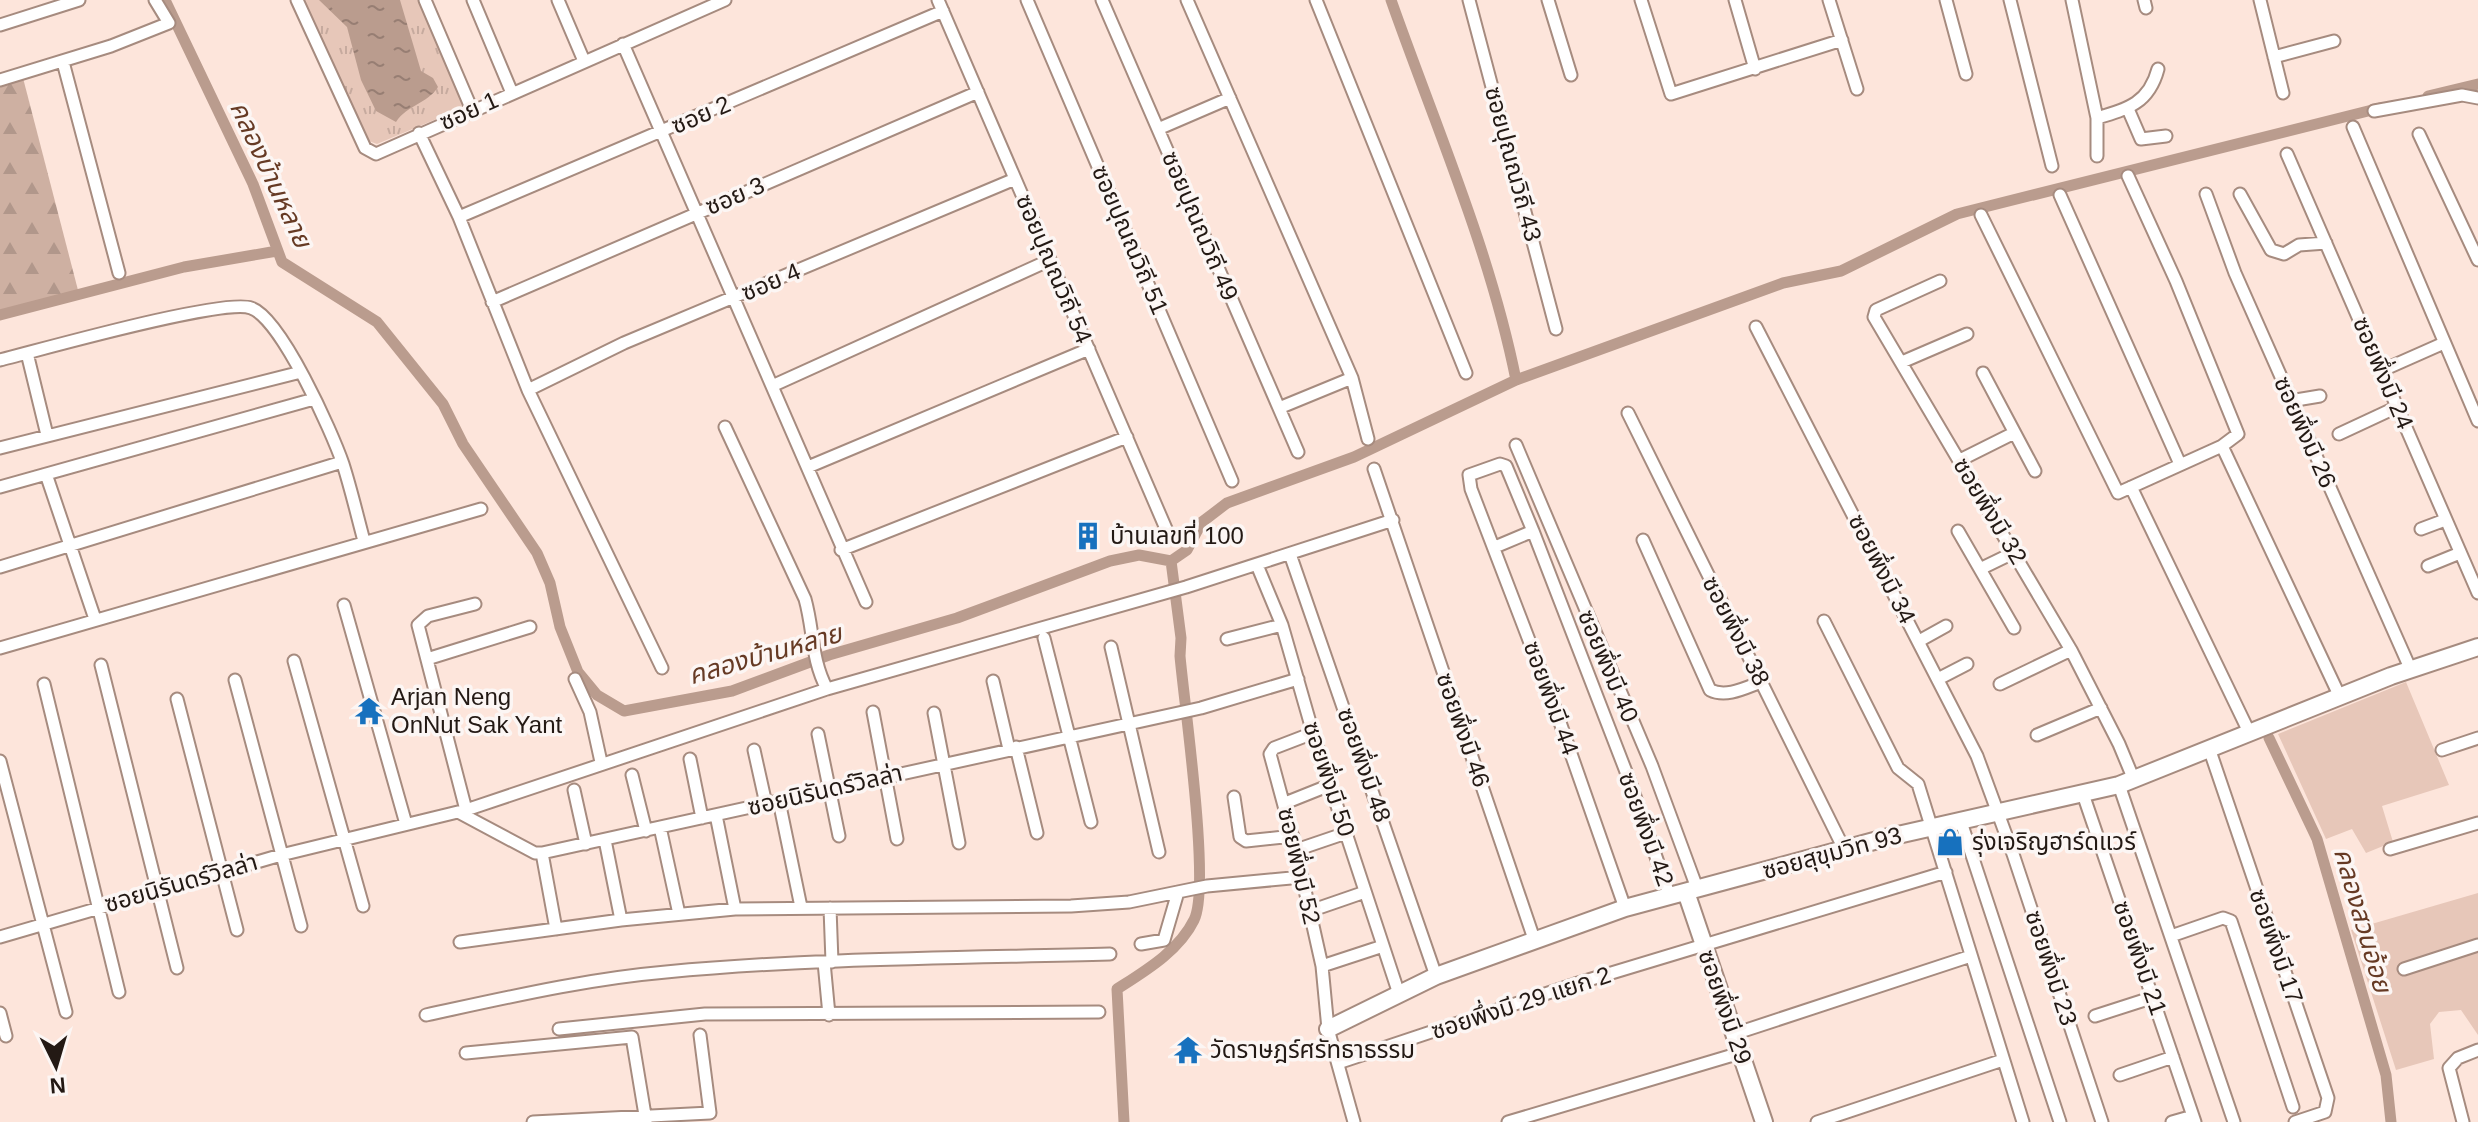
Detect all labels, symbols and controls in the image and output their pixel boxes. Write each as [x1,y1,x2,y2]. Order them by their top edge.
street label: ซอยปุณณวิถี 43 [1478,84,1547,245]
street label: ซอย 1 [435,86,502,135]
street label: ซอย 2 [667,90,734,139]
water label: คลองบ้านหลาย [224,96,319,253]
street label: ซอยปุณณวิถี 49 [1155,147,1244,305]
street label: ซอยปุณณวิถี 51 [1085,161,1174,319]
street label: ซอย 3 [701,171,768,220]
street label: ซอยปุณณวิถี 54 [1009,190,1098,348]
street label: ซอย 4 [737,257,804,306]
street label: ซอยพึ่งมี 24 [2348,312,2422,433]
street label: ซอยพึ่งมี 26 [2269,371,2345,492]
street label: ซอยพึ่งมี 32 [1948,451,2035,569]
street label: ซอยพึ่งมี 34 [1843,508,1924,628]
place label: บ้านเลขที่ 100 [1110,519,1244,549]
building icon: บ้านเลขที่ 100 [1073,521,1103,551]
street label: ซอยพึ่งมี 38 [1697,570,1778,690]
street label: ซอยพึ่งมี 40 [1573,605,1647,726]
water label: คลองบ้านหลาย [685,617,847,690]
street label: ซอยพึ่งมี 44 [1518,636,1587,758]
street label: ซอยพึ่งมี 46 [1431,668,1498,791]
place label: Arjan Neng OnNut Sak Yant [391,683,563,738]
temple icon: Arjan Neng OnNut Sak Yant [354,696,384,726]
street label: ซอยพึ่งมี 48 [1332,703,1399,826]
street label: ซอยพึ่งมี 50 [1298,717,1364,840]
street label: ซอยนิรันดร์วิลล่า [745,759,905,820]
street label: ซอยพึ่งมี 42 [1613,767,1682,889]
street label: ซอยพึ่งมี 52 [1273,804,1329,927]
street label: ซอยสุขุมวิท 93 [1759,821,1905,886]
shop icon: รุ่งเจริญฮาร์ดแวร์ [1935,827,1965,857]
place label: รุ่งเจริญฮาร์ดแวร์ [1972,828,2137,857]
water label: คลองสวนอ้อย [2328,844,2398,997]
street label: ซอยนิรันดร์วิลล่า [101,848,261,917]
street label: ซอยพึ่งมี 17 [2244,884,2311,1007]
street label: ซอยพึ่งมี 21 [2108,896,2175,1019]
street label: ซอยพึ่งมี 23 [2020,906,2086,1029]
street label: ซอยพึ่งมี 29 [1693,945,1760,1068]
street label: ซอยพึ่งมี 29 แยก 2 [1427,958,1614,1044]
north arrow [16,1026,96,1106]
temple icon: วัดราษฎร์ศรัทธาธรรม [1173,1035,1203,1065]
place label: วัดราษฎร์ศรัทธาธรรม [1210,1036,1415,1063]
text: N [49,1072,67,1099]

